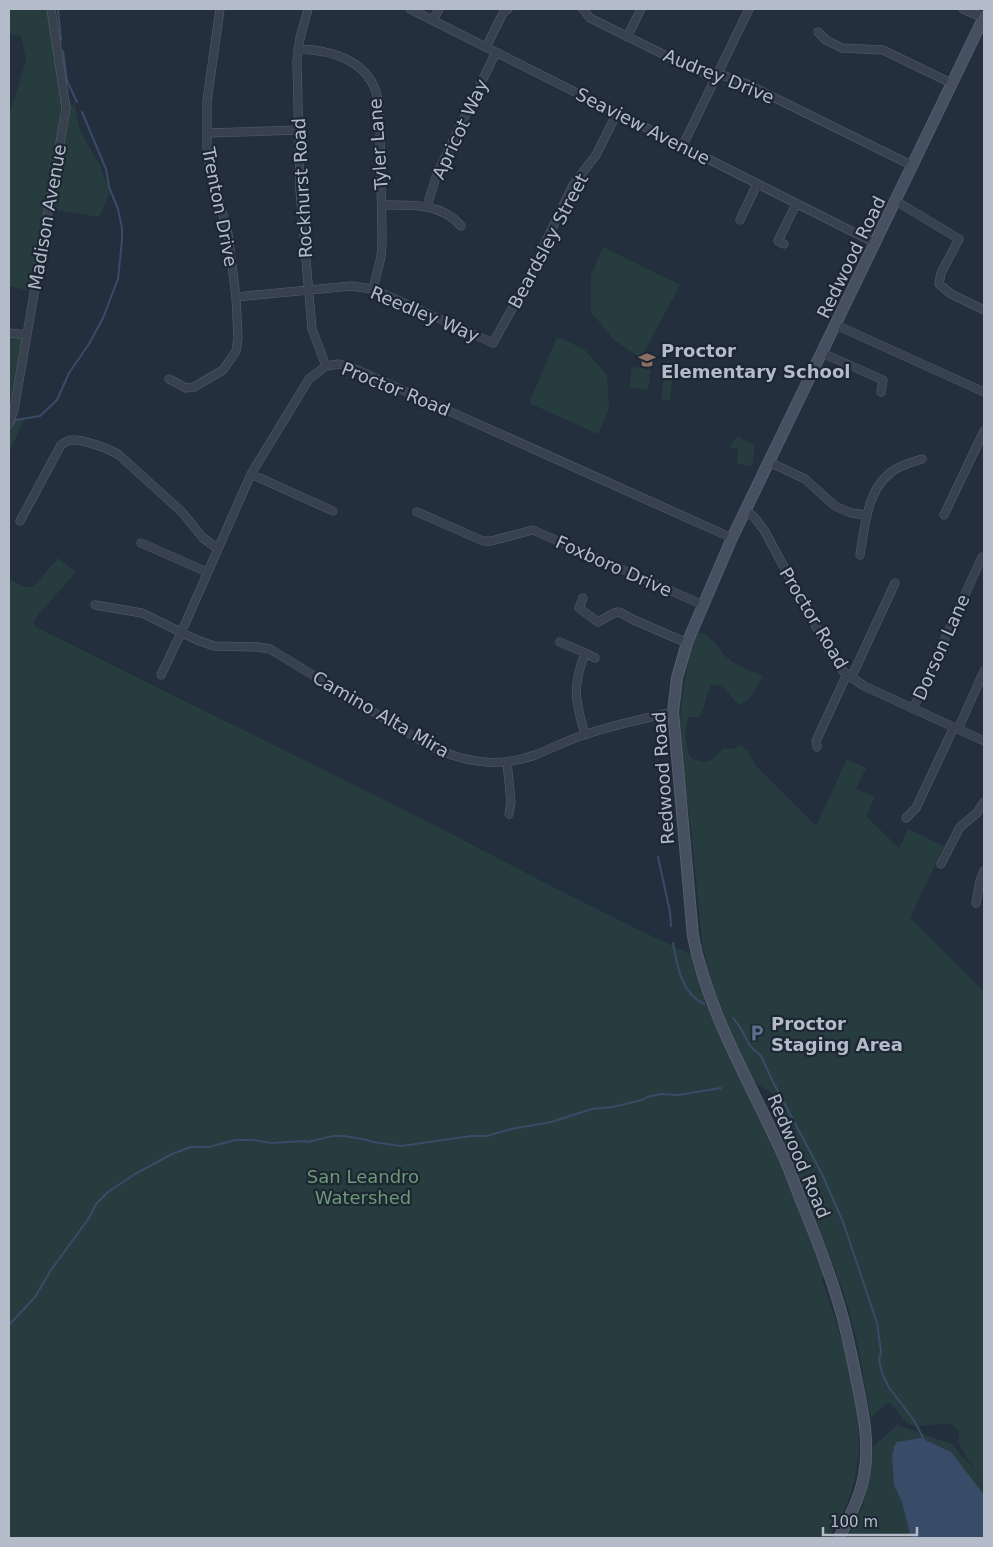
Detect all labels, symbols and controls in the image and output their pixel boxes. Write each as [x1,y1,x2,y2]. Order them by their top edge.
street label: Audrey Drive [661,44,777,108]
street label: Apricot Way [428,75,493,182]
street label: Seaview Avenue [572,83,714,169]
street label: Tyler Lane [364,98,392,191]
street label: Rockhurst Road [288,117,316,259]
street label: Madison Avenue [24,143,70,291]
street label: Trenton Drive [198,145,242,268]
street label: Beardsley Street [504,170,592,312]
street label: Redwood Road [812,193,890,321]
street label: Reedley Way [367,282,483,346]
place label: Proctor Elementary School [661,340,850,382]
school or university icon: Proctor Elementary School [637,350,657,370]
street label: Proctor Road [339,358,453,420]
street label: Foxboro Drive [553,531,675,601]
street label: Proctor Road [775,563,853,673]
street label: Dorson Lane [908,591,974,703]
street label: Camino Alta Mira [309,666,453,762]
street label: Redwood Road [648,711,678,845]
place label: Proctor Staging Area [771,1013,903,1055]
parking icon: Proctor Staging Area [747,1023,767,1043]
street label: Redwood Road [763,1091,835,1221]
park label: San Leandro Watershed [307,1166,419,1208]
scale bar [823,1504,917,1536]
text: 100 m [830,1513,878,1531]

